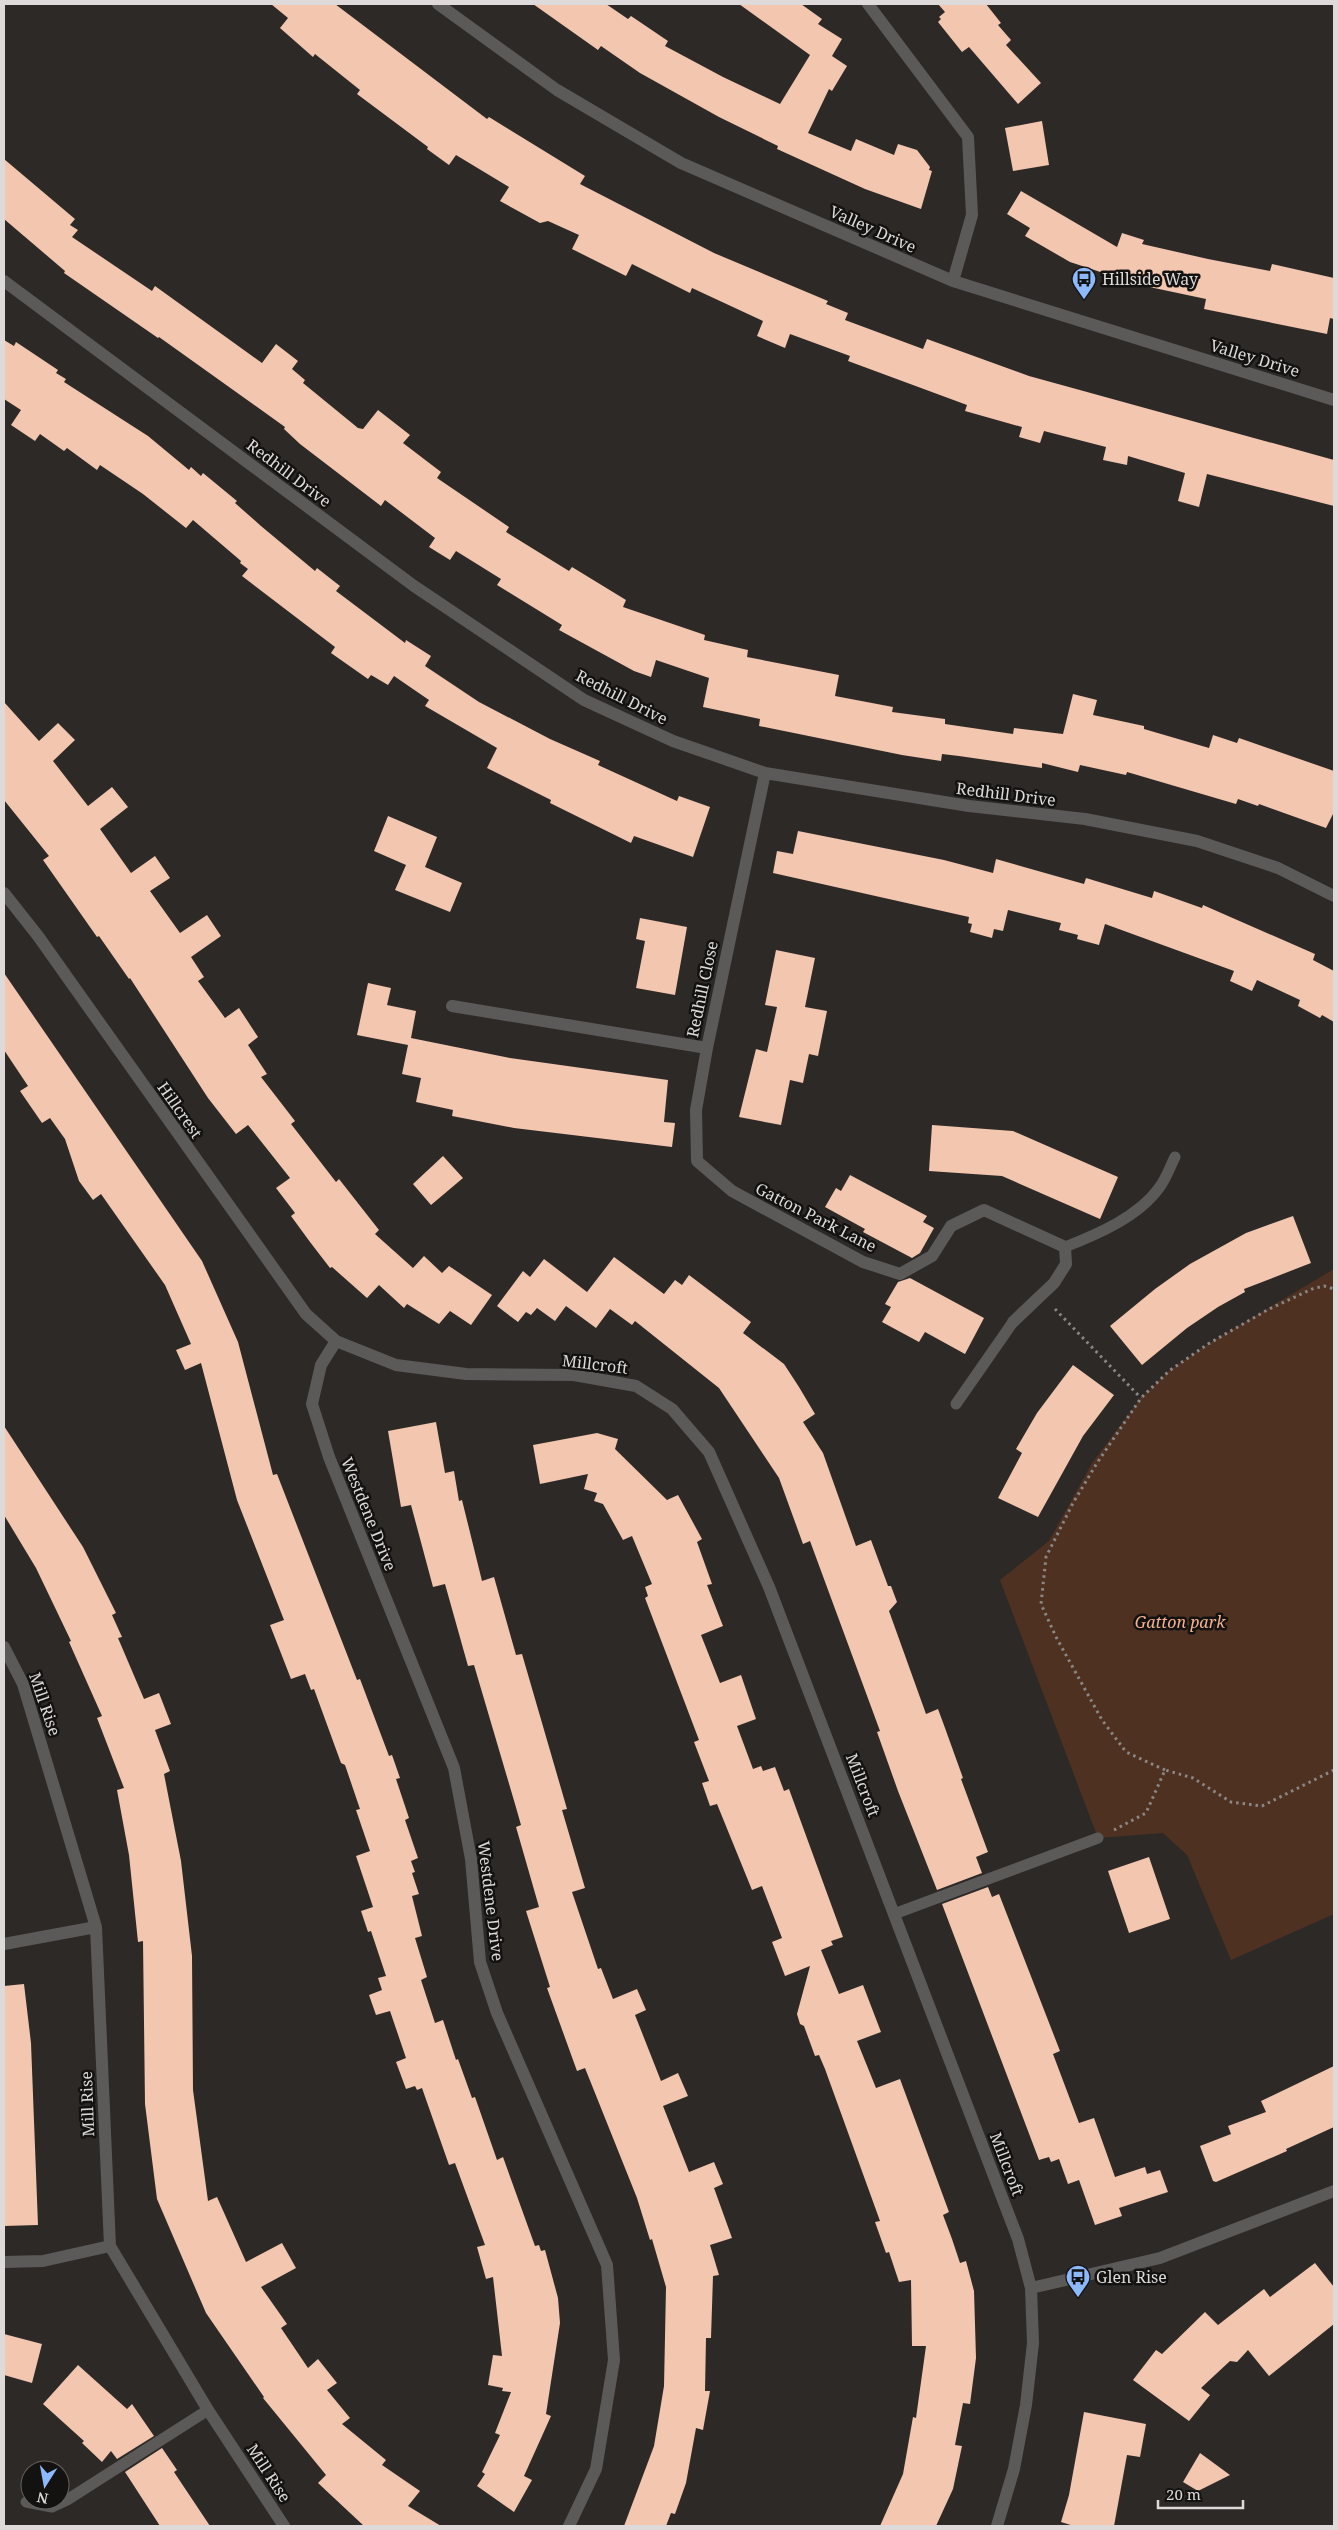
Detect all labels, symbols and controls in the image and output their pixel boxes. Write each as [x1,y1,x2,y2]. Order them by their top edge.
street label: Valley Drive [826,200,920,258]
bus stop icon: Hillside Way [1071,266,1097,300]
place label: Hillside Way [1102,268,1199,290]
street label: Valley Drive [1207,334,1303,382]
street label: Redhill Drive [242,434,336,512]
street label: Redhill Drive [572,664,672,730]
street label: Redhill Drive [955,777,1057,811]
street label: Redhill Close [681,939,723,1039]
street label: Hillcrest [152,1077,208,1143]
street label: Gatton Park Lane [752,1177,880,1257]
street label: Millcroft [561,1349,630,1379]
street label: Westdene Drive [336,1454,402,1574]
park label: Gatton park [1135,1611,1226,1633]
street label: Mill Rise [24,1669,66,1739]
street label: Millcroft [841,1750,885,1820]
street label: Westdene Drive [473,1840,509,1962]
street label: Mill Rise [75,2071,99,2137]
street label: Millcroft [985,2129,1029,2199]
bus stop icon: Glen Rise [1065,2264,1091,2298]
place label: Glen Rise [1096,2266,1167,2288]
street label: Mill Rise [242,2439,296,2507]
north arrow [20,2460,70,2510]
scale bar [1158,2478,1243,2510]
text: 20 m [1166,2484,1201,2504]
text: N [35,2488,50,2509]

